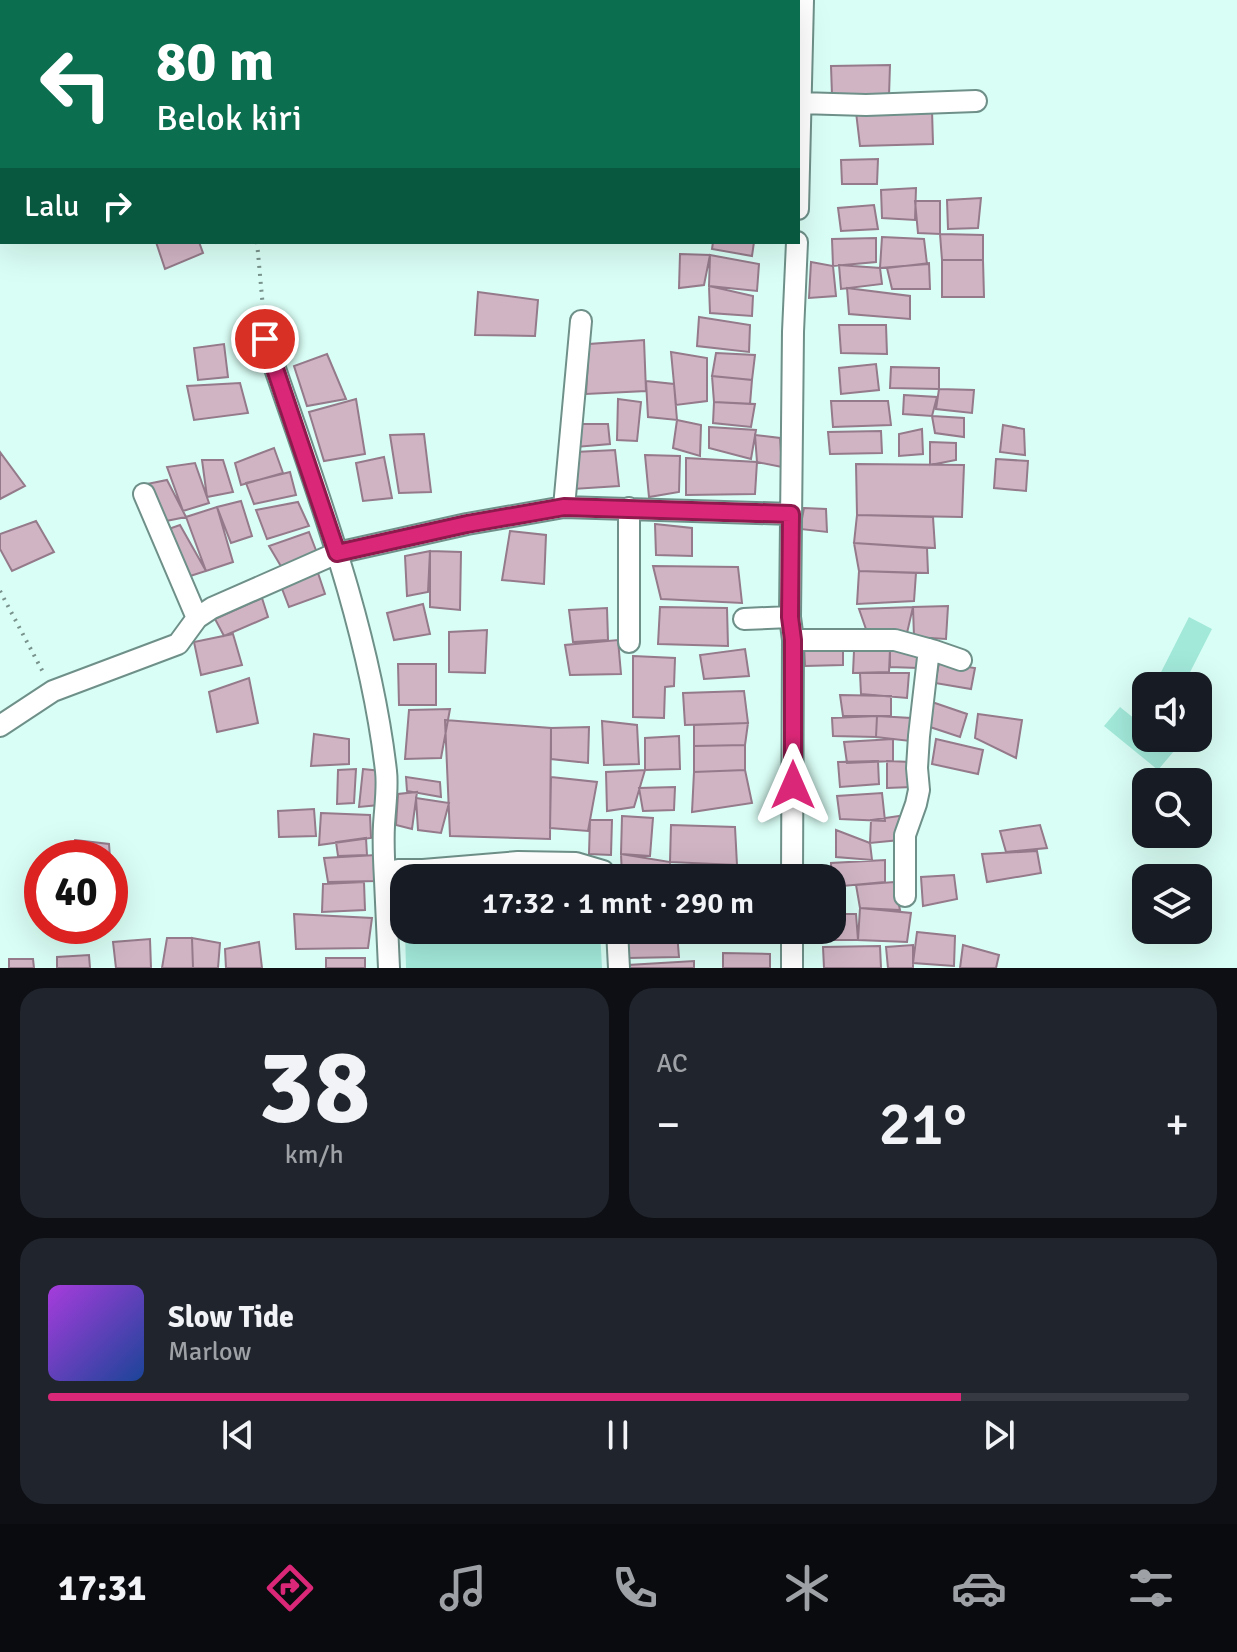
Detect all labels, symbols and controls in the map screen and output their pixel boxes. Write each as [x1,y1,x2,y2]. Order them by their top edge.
text: 80 m [156,27,274,96]
icon: left [24,32,128,136]
text: Belok kiri [156,96,302,141]
icon: right [95,184,139,228]
text: Lalu [24,188,79,225]
pin [231,305,299,373]
icon: arrive [243,317,287,361]
map controls [1132,672,1212,944]
button: sound [1132,672,1212,752]
position arrow [751,743,835,827]
button: search [1132,768,1212,848]
speed limit sign: 40 [24,840,128,944]
button: layers [1132,864,1212,944]
text: 17:32 · 1 mnt · 290 m [482,885,754,922]
text: 38 [258,1023,370,1151]
text: AC [657,1048,688,1080]
text: 21° [879,1088,967,1162]
text: − [657,1098,680,1152]
text: + [1165,1098,1189,1152]
text: km/h [285,1139,344,1171]
text: Slow Tide [168,1299,294,1336]
text: Marlow [168,1336,251,1368]
icon: previous [216,1413,260,1457]
icon: pause [596,1413,640,1457]
icon: next [977,1413,1021,1457]
icon: directions [262,1560,318,1616]
icon: music [435,1560,491,1616]
icon: phone [607,1560,663,1616]
icon: climate [779,1560,835,1616]
icon: car [951,1560,1007,1616]
icon: filters [1123,1560,1179,1616]
text: 17:31 [58,1566,146,1611]

